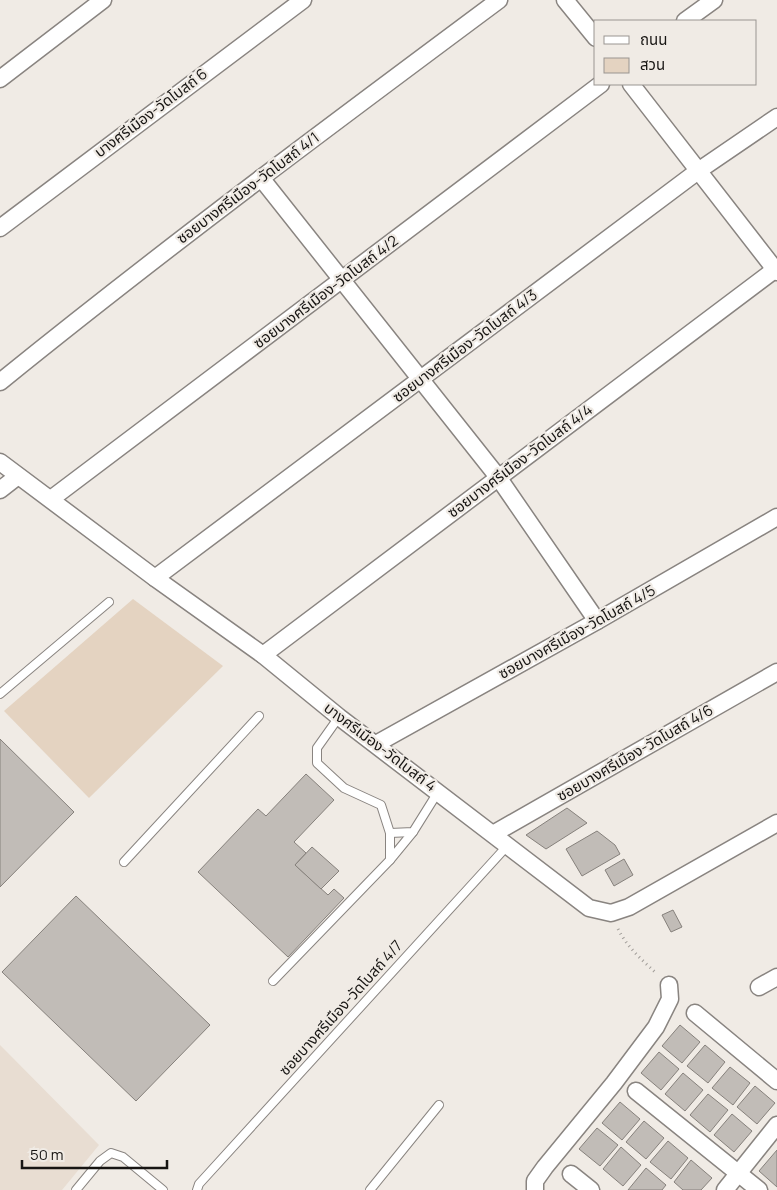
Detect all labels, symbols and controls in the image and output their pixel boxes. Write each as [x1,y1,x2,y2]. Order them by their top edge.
legend [594,20,757,85]
text: ถนน [640,29,667,50]
text: สวน [640,54,665,75]
street label: บางศรีเมือง-วัดโบสถ์ 6 [90,63,212,162]
street label: ซอยบางศรีเมือง-วัดโบสถ์ 4/1 [172,127,323,248]
street label: ซอยบางศรีเมือง-วัดโบสถ์ 4/2 [249,230,402,353]
street label: ซอยบางศรีเมือง-วัดโบสถ์ 4/3 [388,284,541,407]
street label: ซอยบางศรีเมือง-วัดโบสถ์ 4/4 [443,399,597,522]
street label: ซอยบางศรีเมือง-วัดโบสถ์ 4/5 [494,580,659,684]
street label: บางศรีเมือง-วัดโบสถ์ 4 [320,697,441,796]
street label: ซอยบางศรีเมือง-วัดโบสถ์ 4/6 [553,699,717,806]
street label: ซอยบางศรีเมือง-วัดโบสถ์ 4/7 [274,935,407,1080]
scale bar [22,1138,168,1170]
text: 50 m [30,1144,64,1165]

